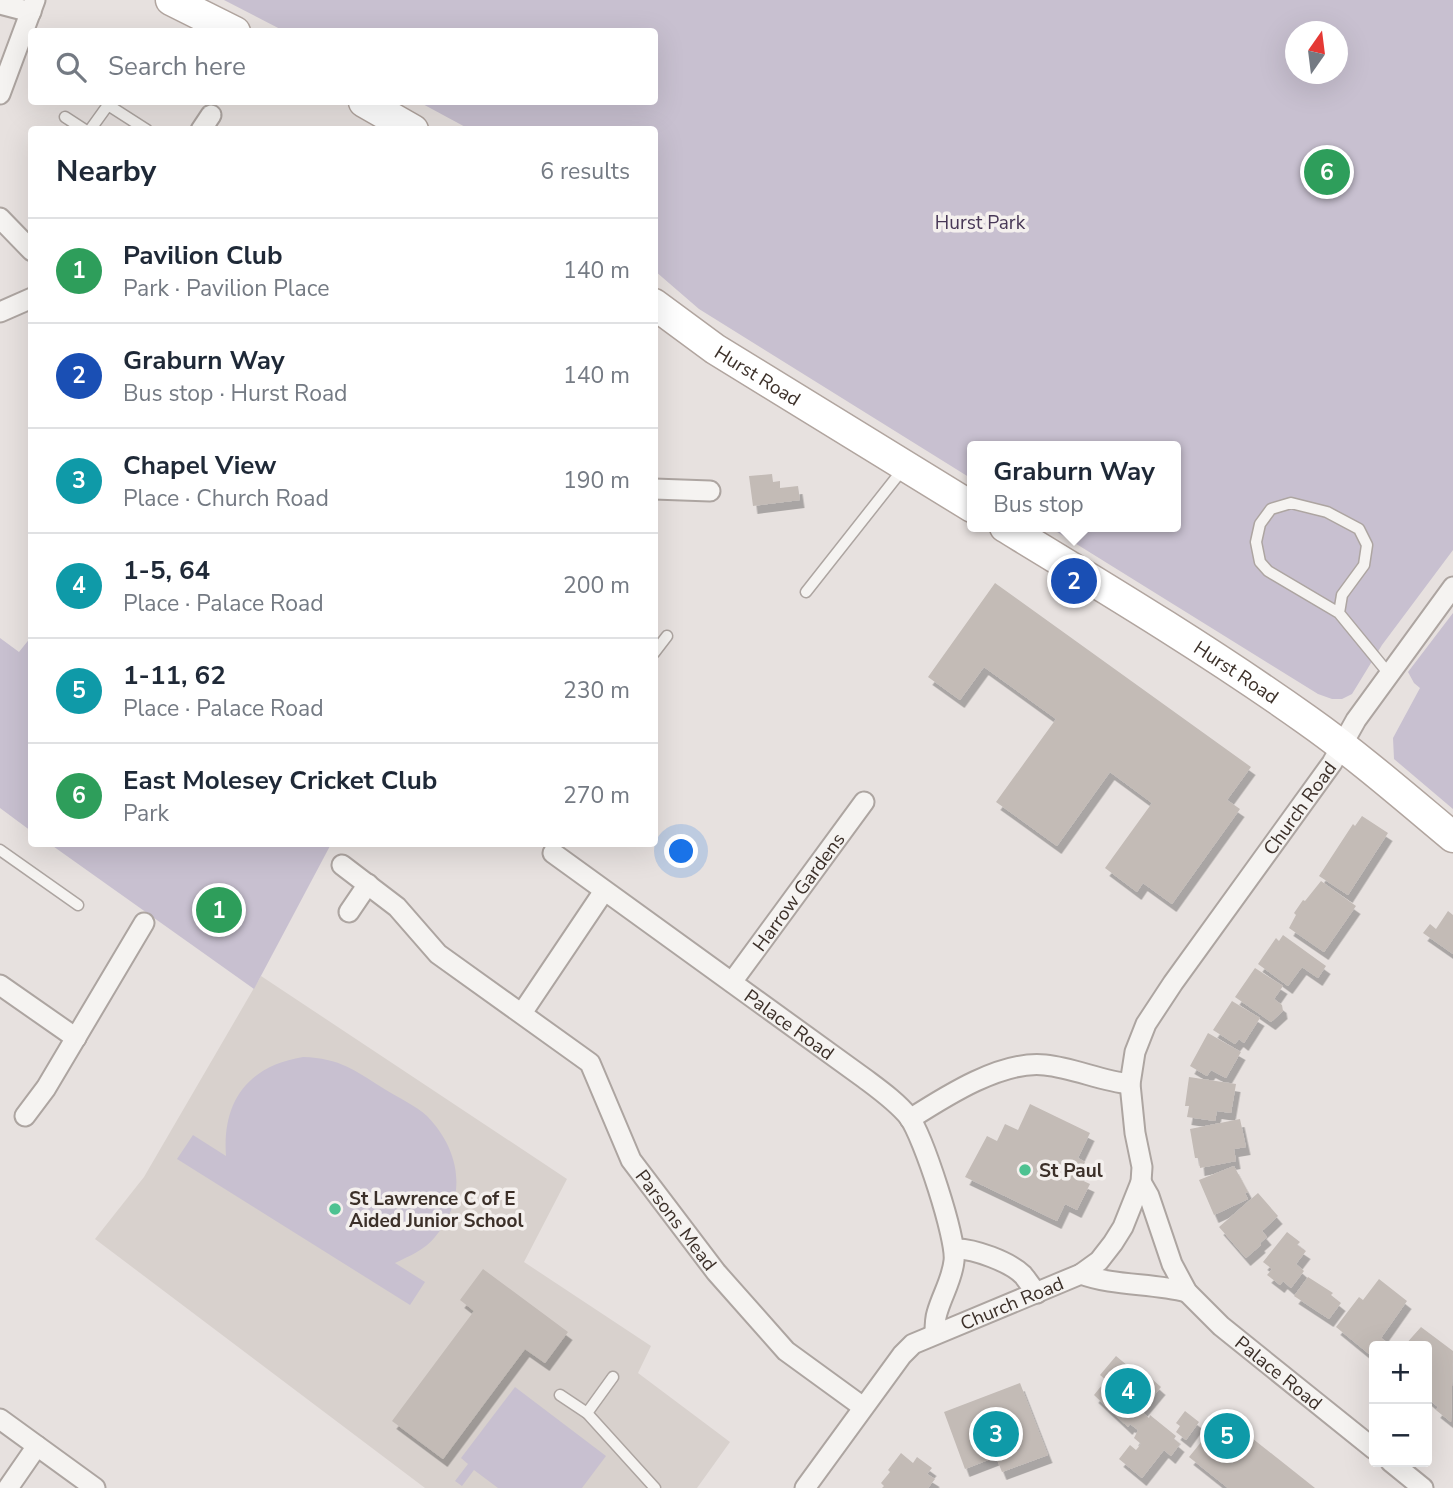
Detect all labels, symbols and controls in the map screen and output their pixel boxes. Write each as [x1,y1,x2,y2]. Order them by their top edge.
north arrow [1285,21,1348,84]
search box [28,28,658,105]
icon: search [52,48,90,86]
text: Search here [108,49,246,84]
pin: 6 [1304,146,1350,198]
text: Nearby [56,151,156,192]
text: 6 results [540,156,630,187]
park label: Hurst Park [935,210,1026,236]
text: Pavilion Club [123,238,283,273]
text: 1 [72,255,86,286]
text: 140 m [563,255,630,286]
text: Park · Pavilion Place [123,273,329,304]
street label: Hurst Road [709,340,805,413]
text: Graburn Way [123,343,285,378]
text: 2 [72,360,86,391]
text: 140 m [563,360,630,391]
text: Bus stop · Hurst Road [123,378,348,409]
popup [967,441,1181,532]
text: Chapel View [123,448,276,483]
text: Graburn Way [993,454,1155,489]
text: 3 [72,465,86,496]
text: 190 m [563,465,630,496]
text: Place · Church Road [123,483,329,514]
text: Bus stop [993,489,1084,520]
text: 1-5, 64 [123,553,210,588]
pin: 2 [1051,555,1097,607]
text: 4 [72,570,86,601]
text: 200 m [563,570,630,601]
text: Place · Palace Road [123,588,324,619]
street label: Hurst Road [1188,635,1283,710]
text: 1-11, 62 [123,658,226,693]
text: 5 [72,675,86,706]
text: 230 m [563,675,630,706]
text: Place · Palace Road [123,693,324,724]
street label: Church Road [1258,757,1343,861]
text: East Molesey Cricket Club [123,763,437,798]
text: 6 [72,780,86,811]
text: 270 m [563,780,630,811]
text: Park [123,798,169,829]
street label: Harrow Gardens [747,828,851,957]
your location [664,834,698,868]
pin: 1 [196,884,242,936]
street label: Palace Road [739,984,839,1066]
place label: St Paul [1039,1158,1103,1184]
marker: St Paul [1017,1162,1033,1178]
street label: Parsons Mead [629,1165,722,1276]
place label: St Lawrence C of E Aided Junior School [349,1186,523,1234]
marker: St Lawrence C of E Aided Junior School [327,1201,343,1217]
street label: Church Road [956,1271,1068,1337]
street label: Palace Road [1229,1330,1327,1416]
map controls [1369,1341,1432,1467]
button: + [1369,1341,1432,1404]
pin: 4 [1105,1365,1151,1417]
button: − [1369,1404,1432,1467]
pin: 3 [973,1408,1019,1460]
pin: 5 [1204,1410,1250,1462]

